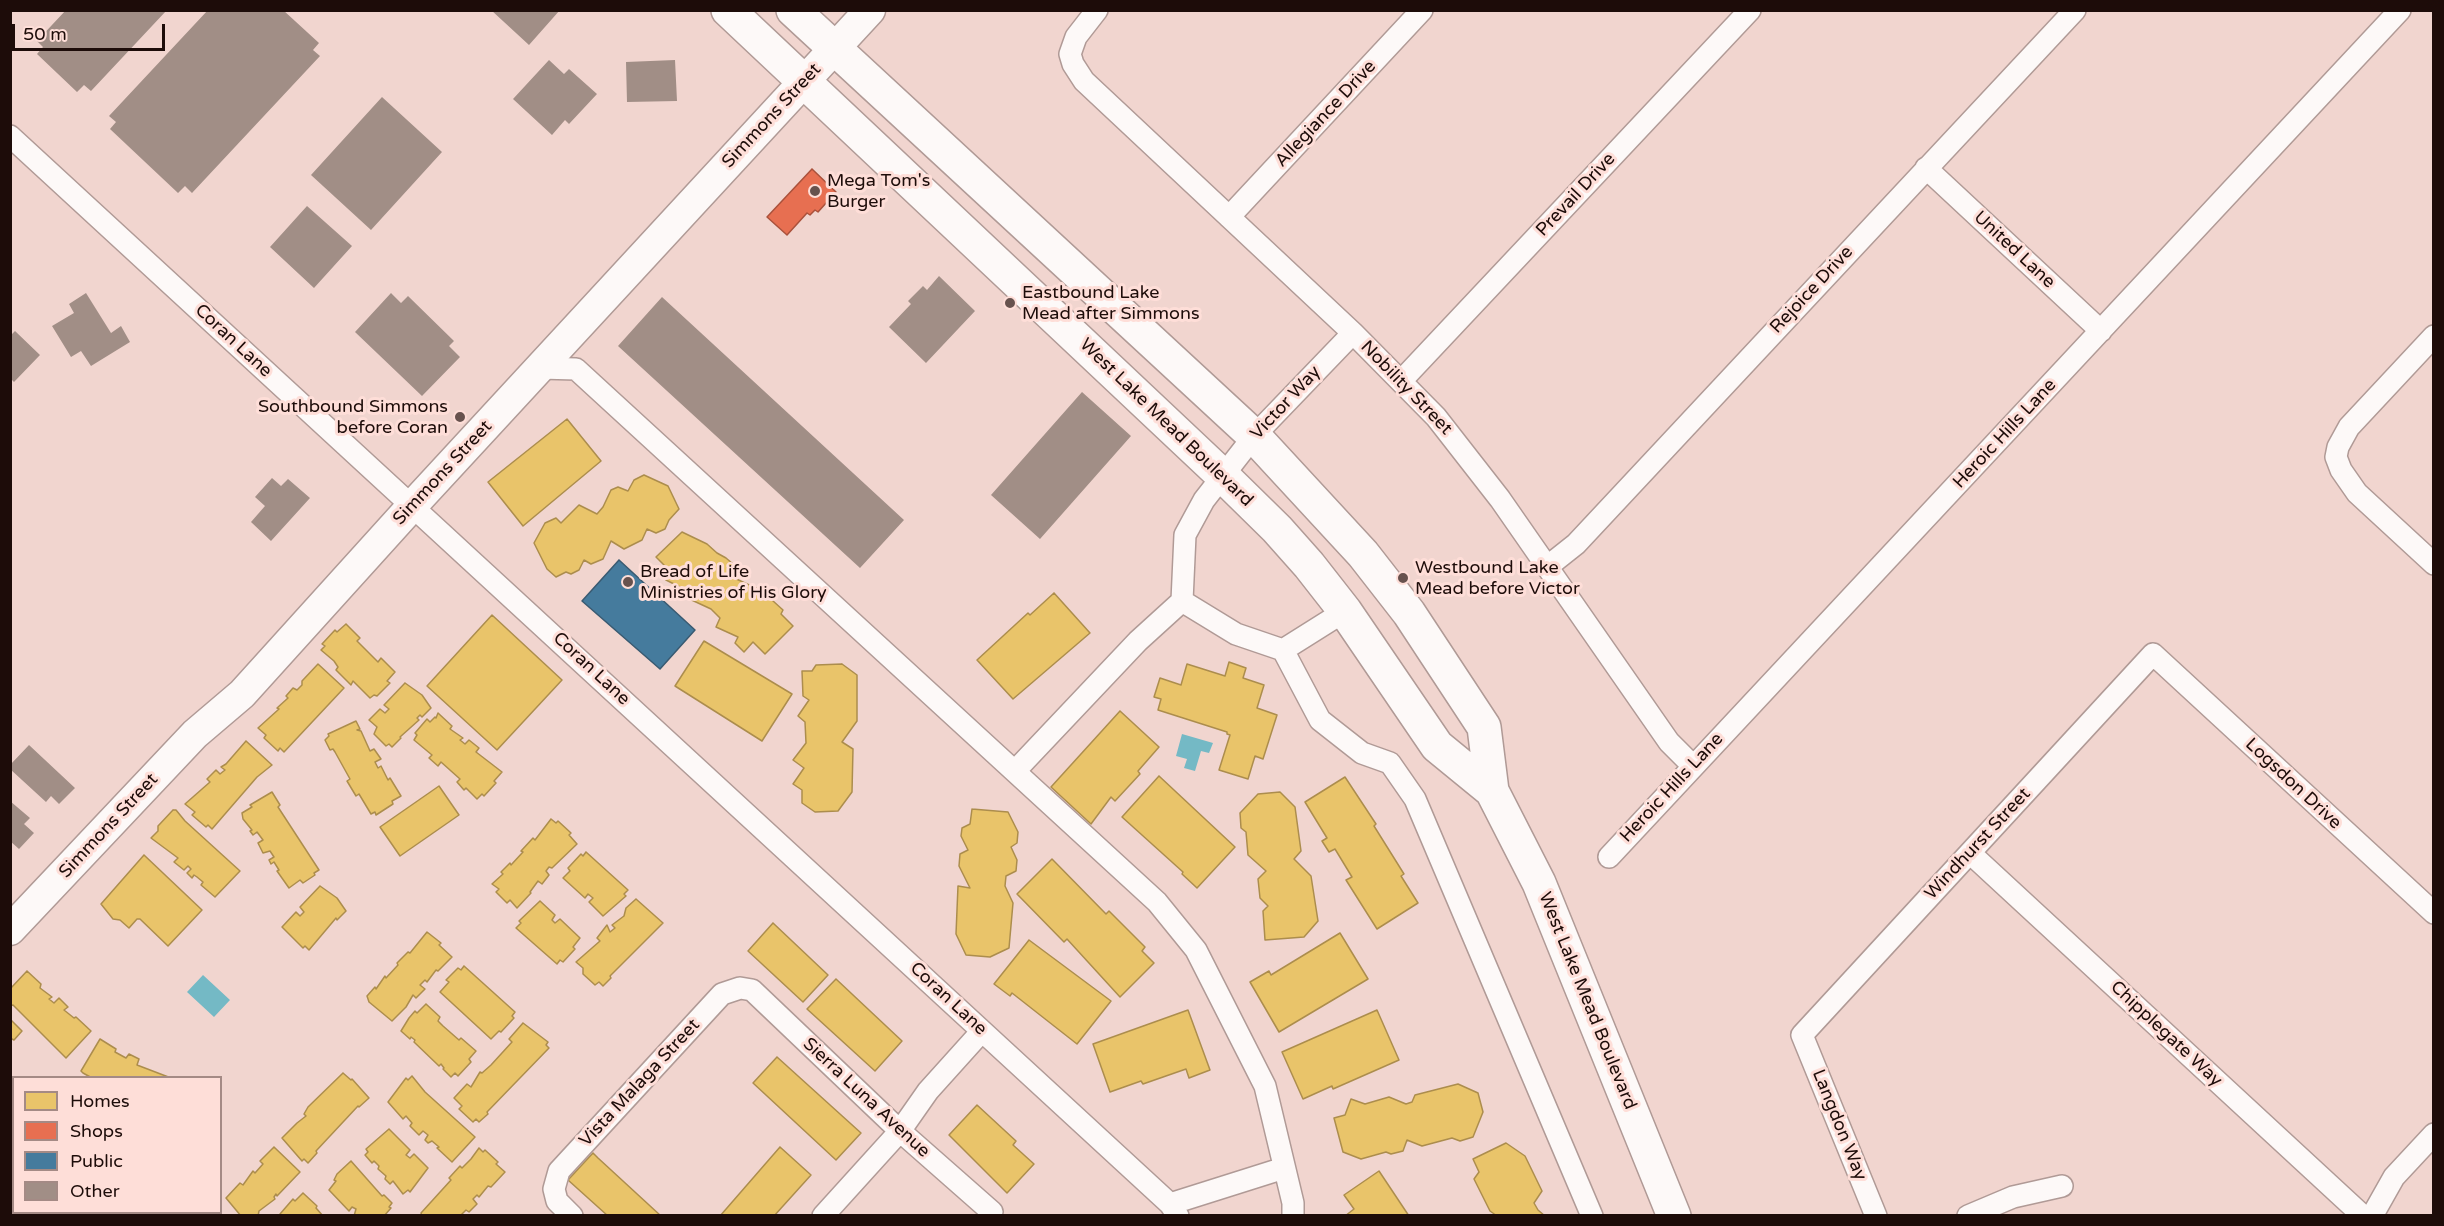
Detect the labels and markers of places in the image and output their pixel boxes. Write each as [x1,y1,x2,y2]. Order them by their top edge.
place label: Mega Tom's Burger [827,170,930,213]
marker: Mega Tom's Burger [808,184,822,198]
place label: Eastbound Lake Mead after Simmons [1022,282,1200,324]
marker: Eastbound Lake Mead after Simmons [1003,296,1017,310]
place label: Southbound Simmons before Coran [258,396,448,438]
marker: Southbound Simmons before Coran [453,410,467,424]
place label: Westbound Lake Mead before Victor [1415,557,1580,600]
place label: Bread of Life Ministries of His Glory [640,561,827,604]
marker: Westbound Lake Mead before Victor [1396,571,1410,585]
marker: Bread of Life Ministries of His Glory [621,575,635,589]

